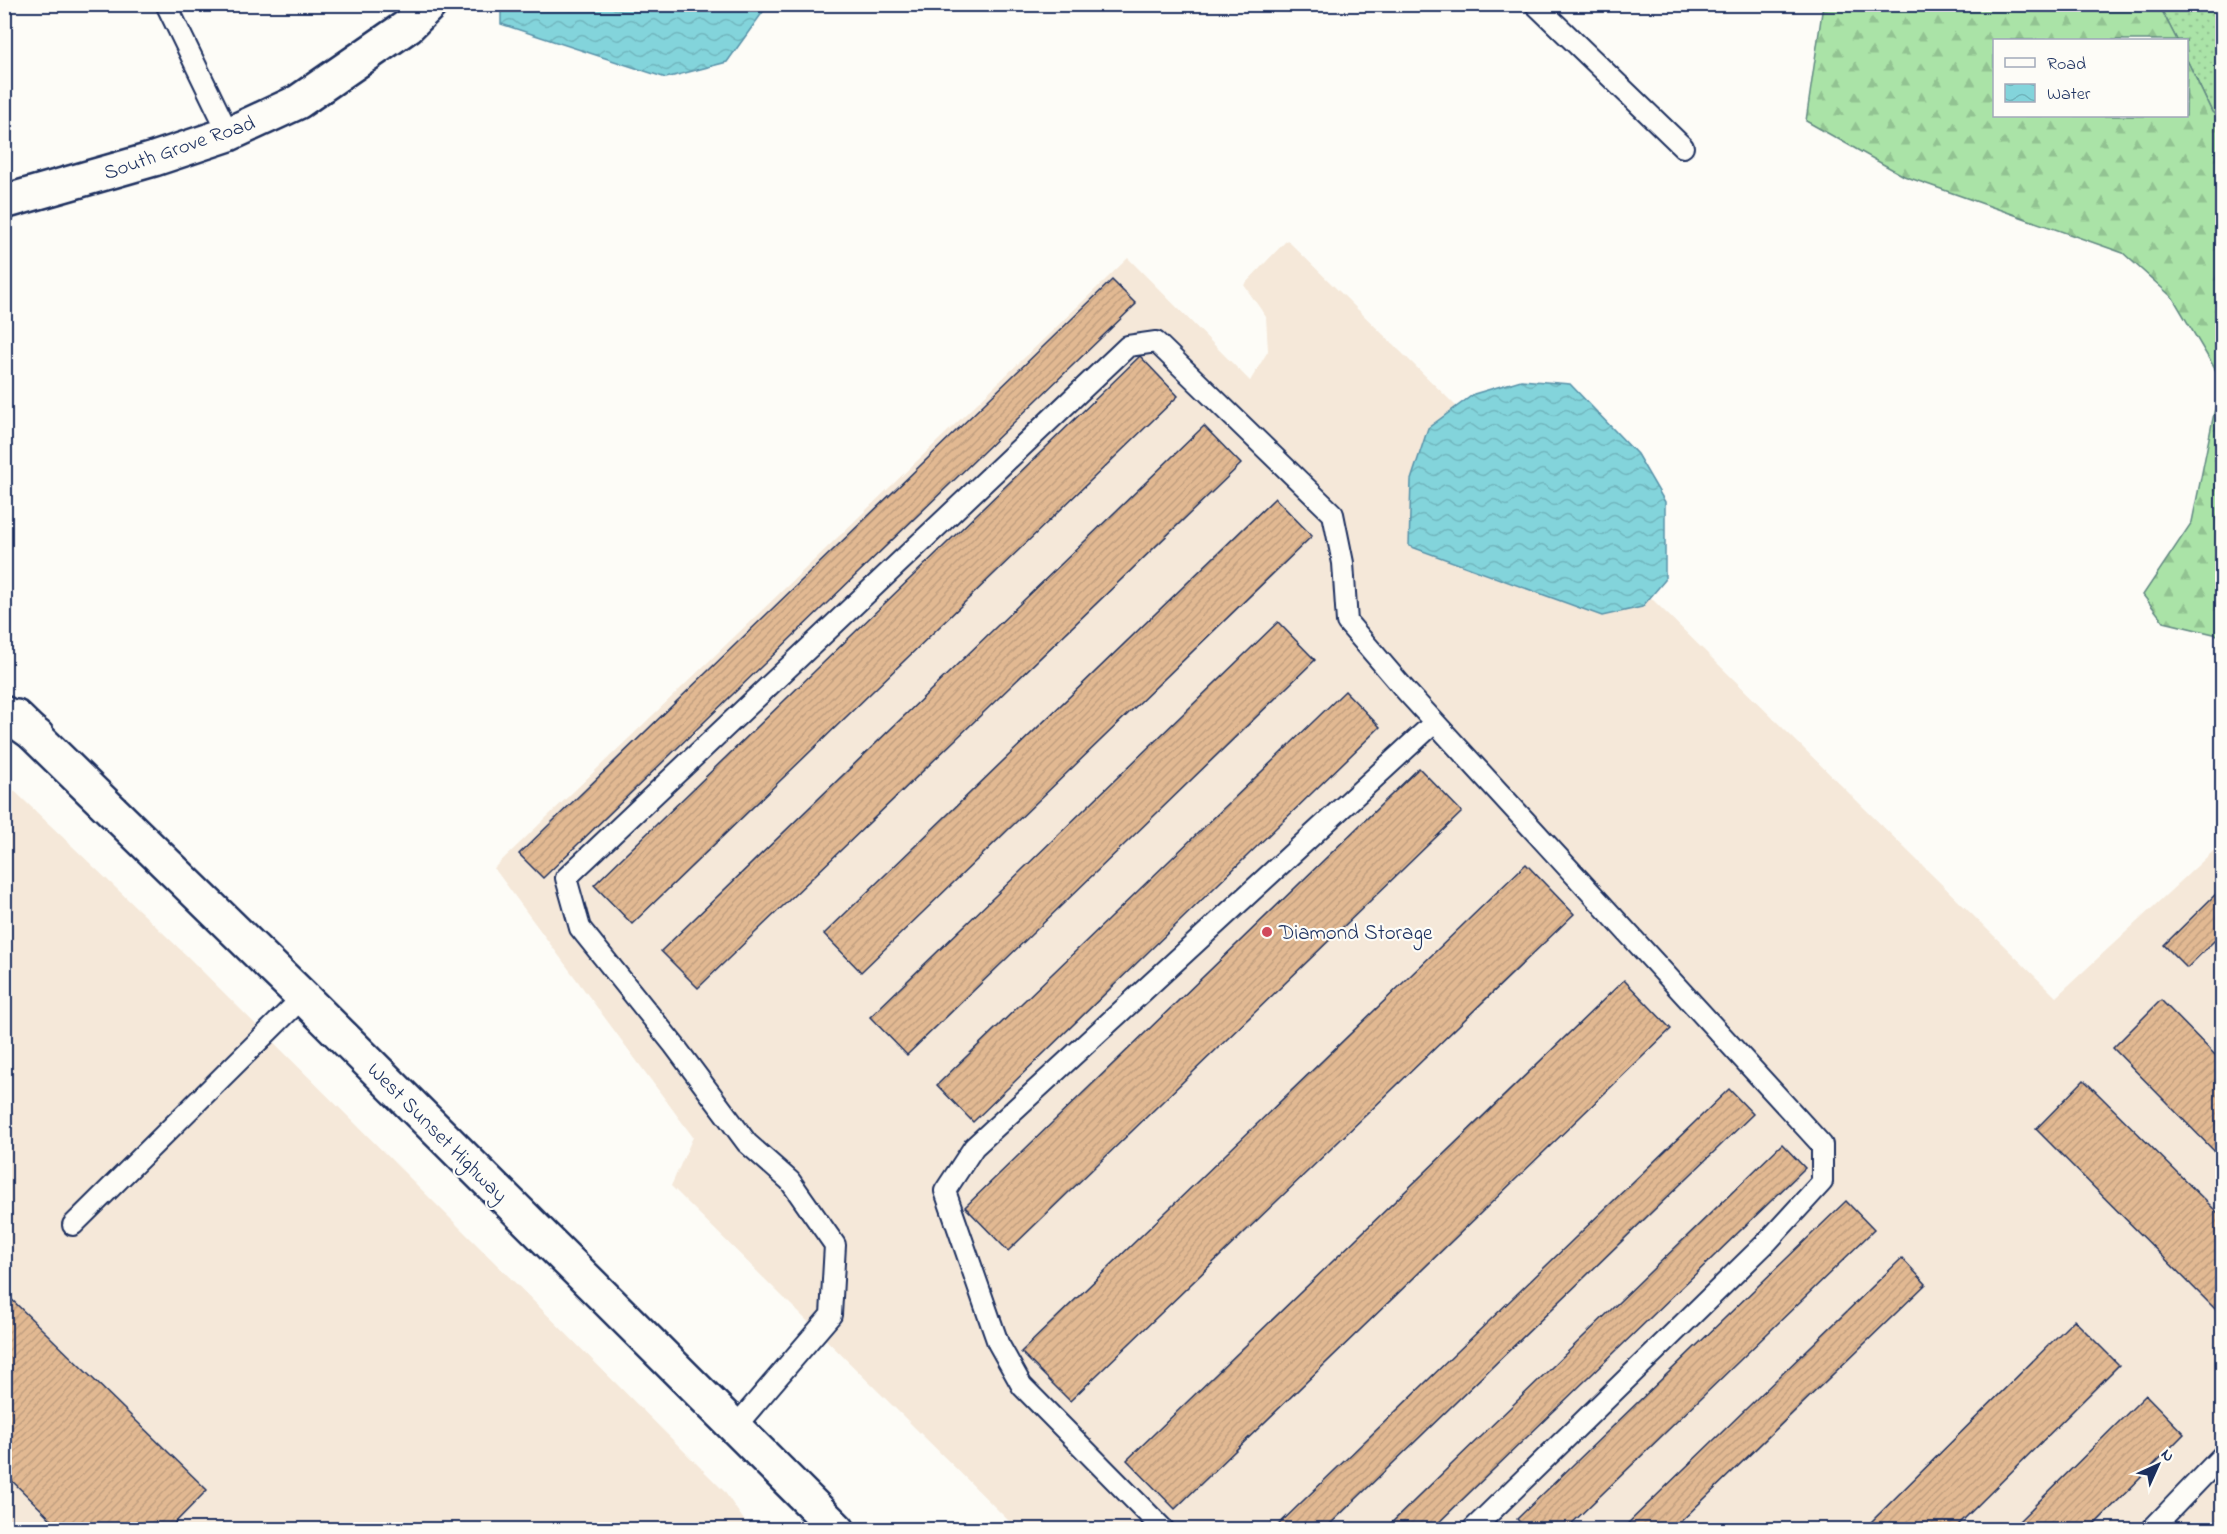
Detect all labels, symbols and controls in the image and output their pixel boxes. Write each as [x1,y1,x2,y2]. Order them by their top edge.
legend [1993,39,2188,117]
text: Road [2047,52,2086,78]
text: Water [2047,82,2091,108]
street label: South Grove Road [100,109,260,189]
place label: Diamond Storage [1278,919,1433,951]
marker: Diamond Storage [1260,925,1274,939]
street label: West Sunset Highway [358,1056,514,1212]
north arrow [2128,1435,2188,1495]
text: N [2155,1443,2180,1468]

